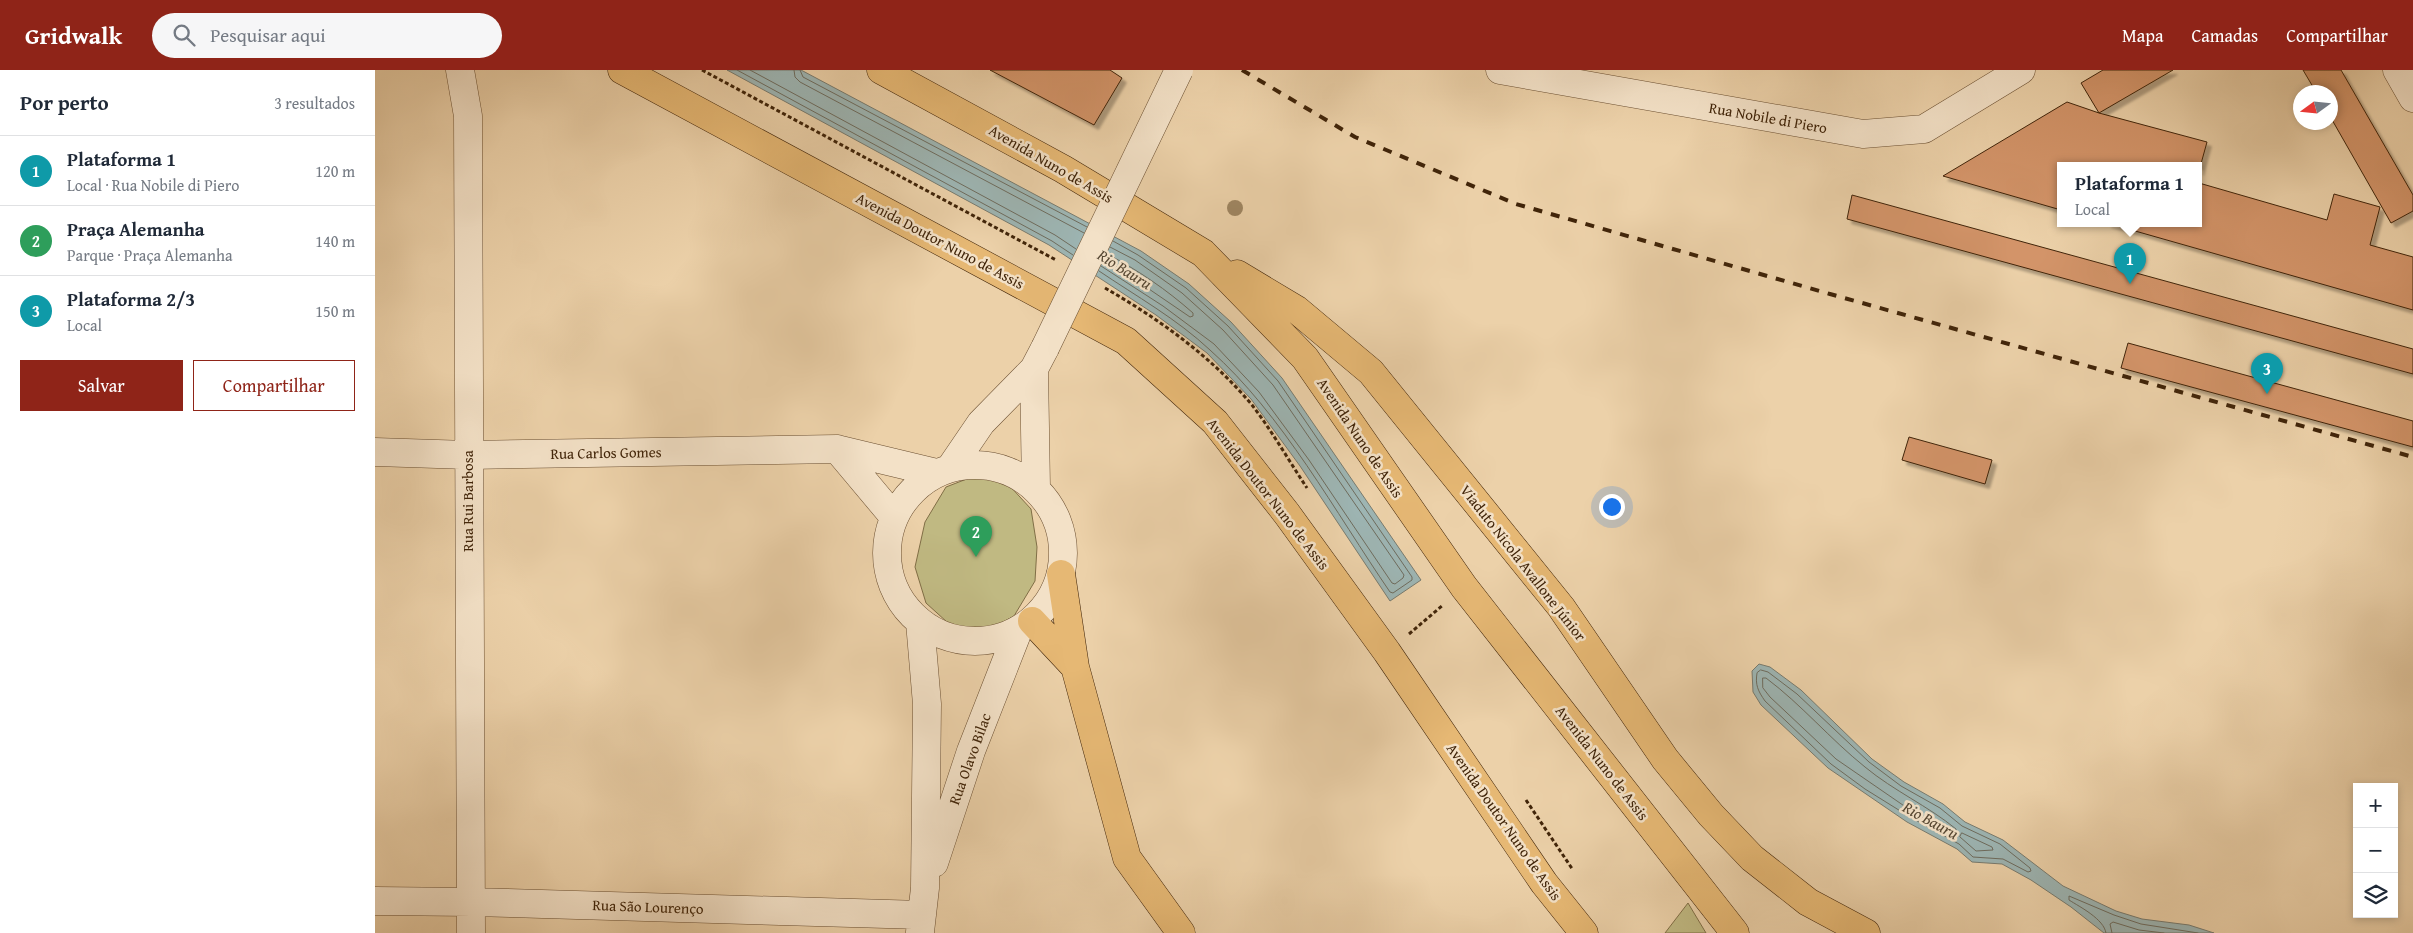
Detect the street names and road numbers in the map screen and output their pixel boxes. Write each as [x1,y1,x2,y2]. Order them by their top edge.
street label: Rua Nobile di Piero [1707,97,1829,138]
street label: Avenida Nuno de Assis [985,119,1117,208]
street label: Avenida Doutor Nuno de Assis [852,187,1028,294]
street label: Avenida Nuno de Assis [1312,374,1408,502]
street label: Avenida Doutor Nuno de Assis [1202,413,1334,574]
street label: Rua Carlos Gomes [550,441,662,464]
street label: Rua Rui Barbosa [457,450,478,552]
street label: Viaduto Nicola Avallone Júnior [1456,480,1591,645]
street label: Avenida Nuno de Assis [1551,701,1654,824]
street label: Rua Olavo Bilac [943,710,996,808]
street label: Avenida Doutor Nuno de Assis [1442,739,1567,905]
street label: Rua São Lourenço [592,894,704,919]

